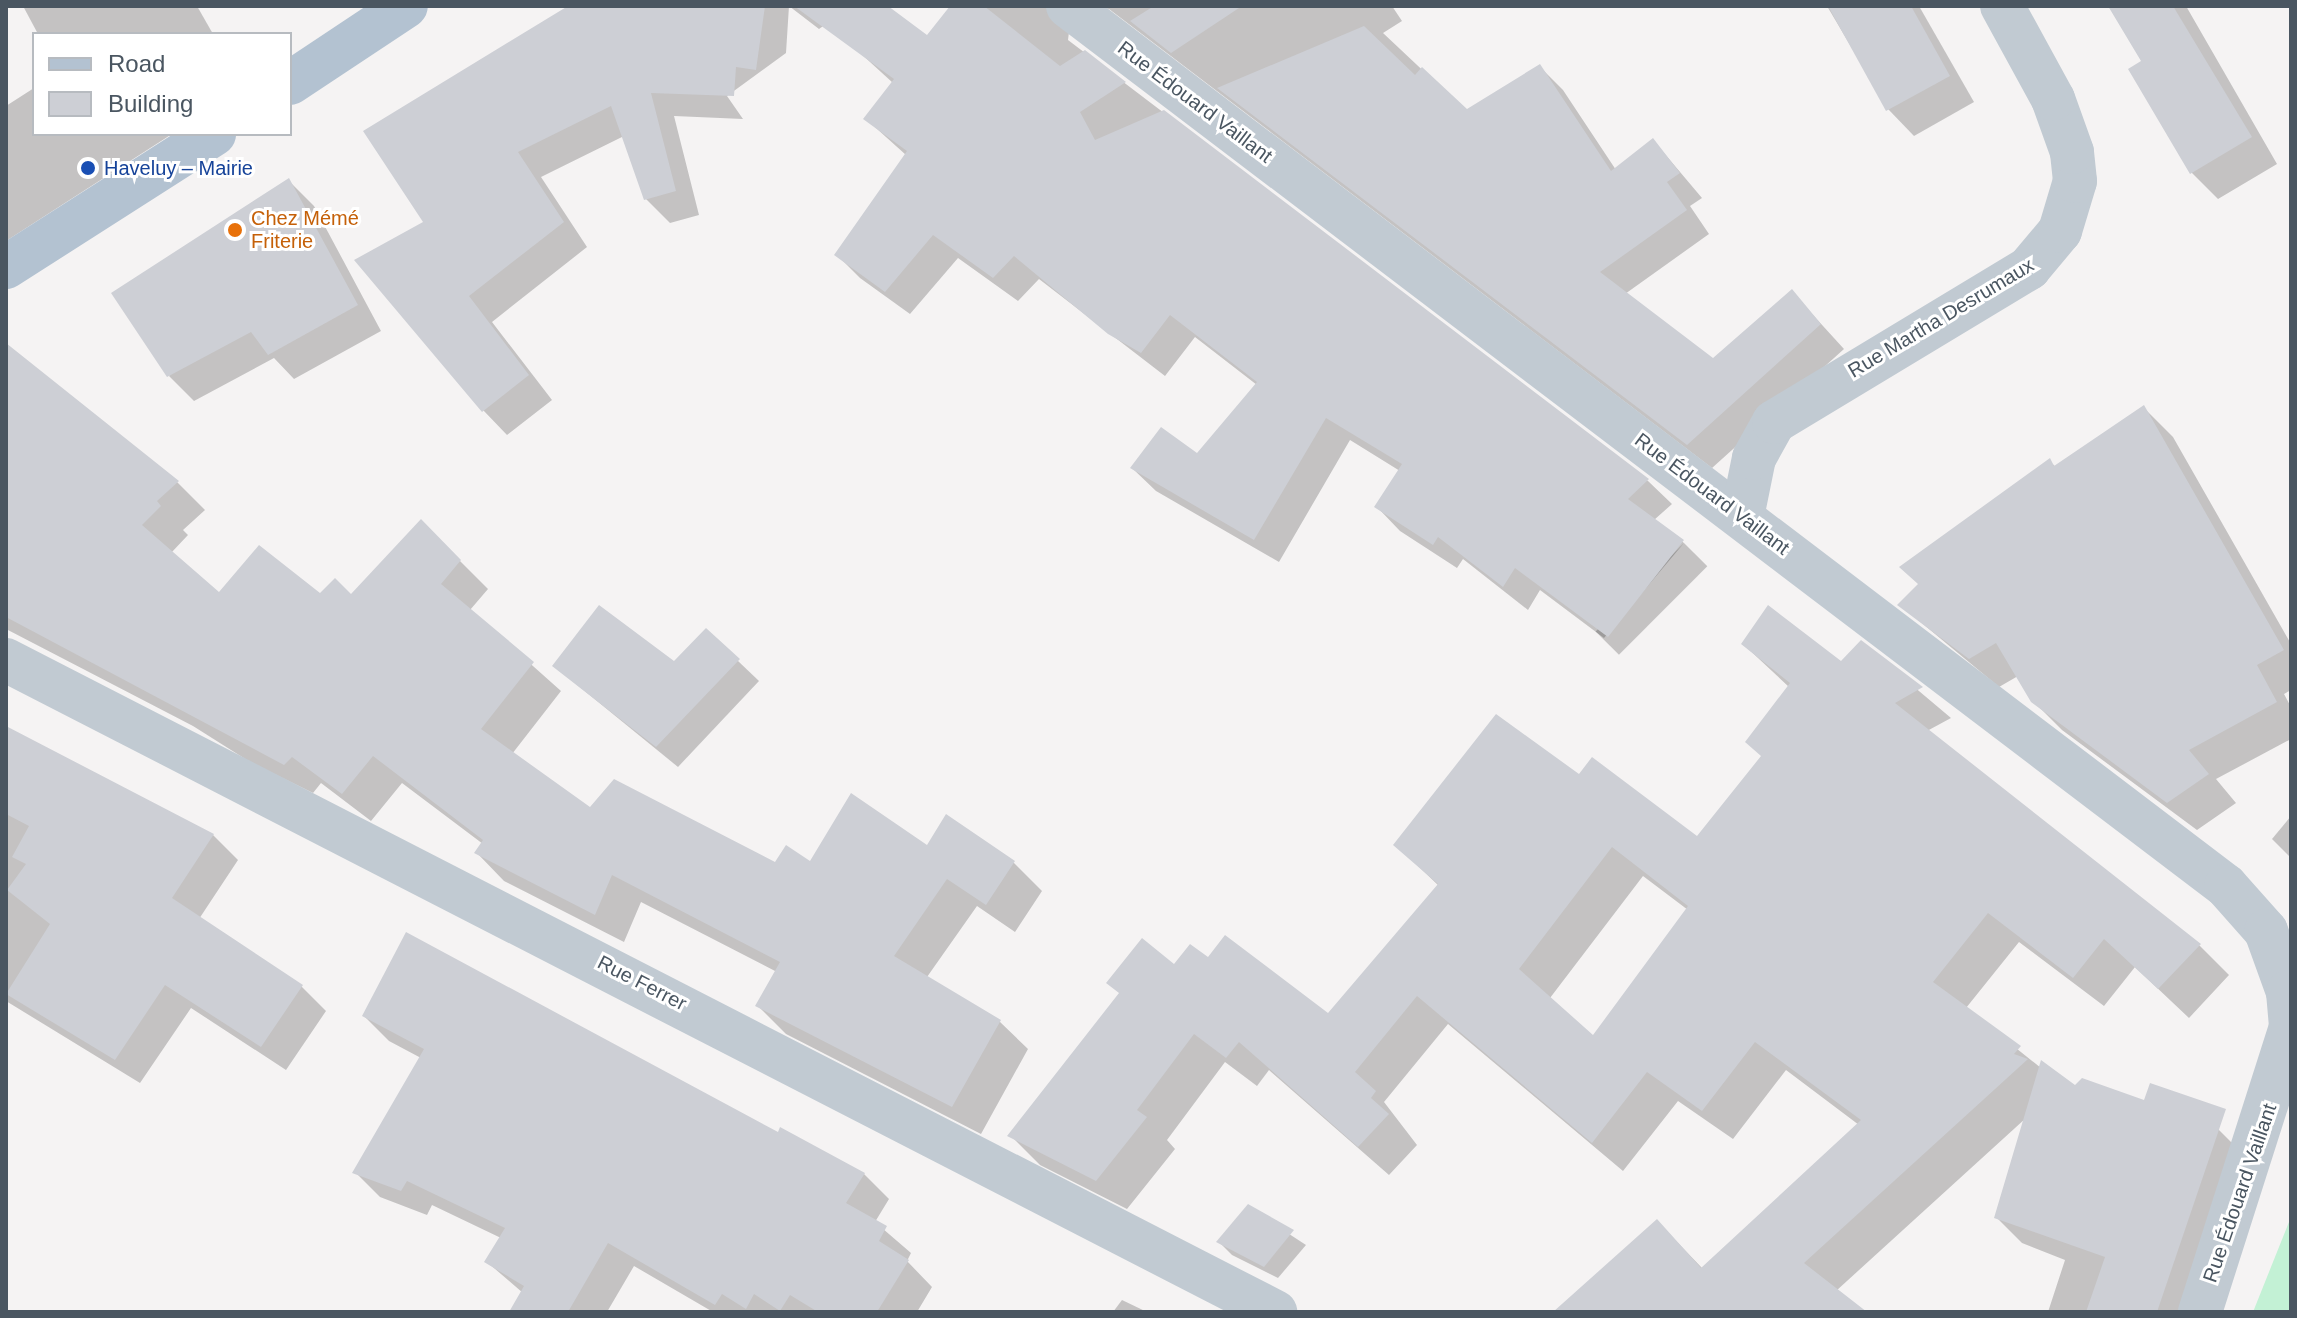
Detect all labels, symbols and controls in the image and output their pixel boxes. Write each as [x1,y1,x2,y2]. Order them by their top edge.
legend [32,32,292,136]
street label: Rue Édouard Vaillant [1113,36,1277,168]
text: Road [108,50,165,77]
text: Building [108,90,193,117]
place label: Haveluy – Mairie [104,156,253,180]
marker: Haveluy – Mairie [79,159,97,177]
place label: Chez Mémé Friterie [251,206,359,253]
marker: Chez Mémé Friterie [226,221,244,239]
street label: Rue Martha Desrumaux [1844,253,2038,383]
street label: Rue Édouard Vaillant [1630,428,1794,560]
street label: Rue Ferrer [593,950,691,1016]
street label: Rue Édouard Vaillant [2198,1100,2282,1286]

